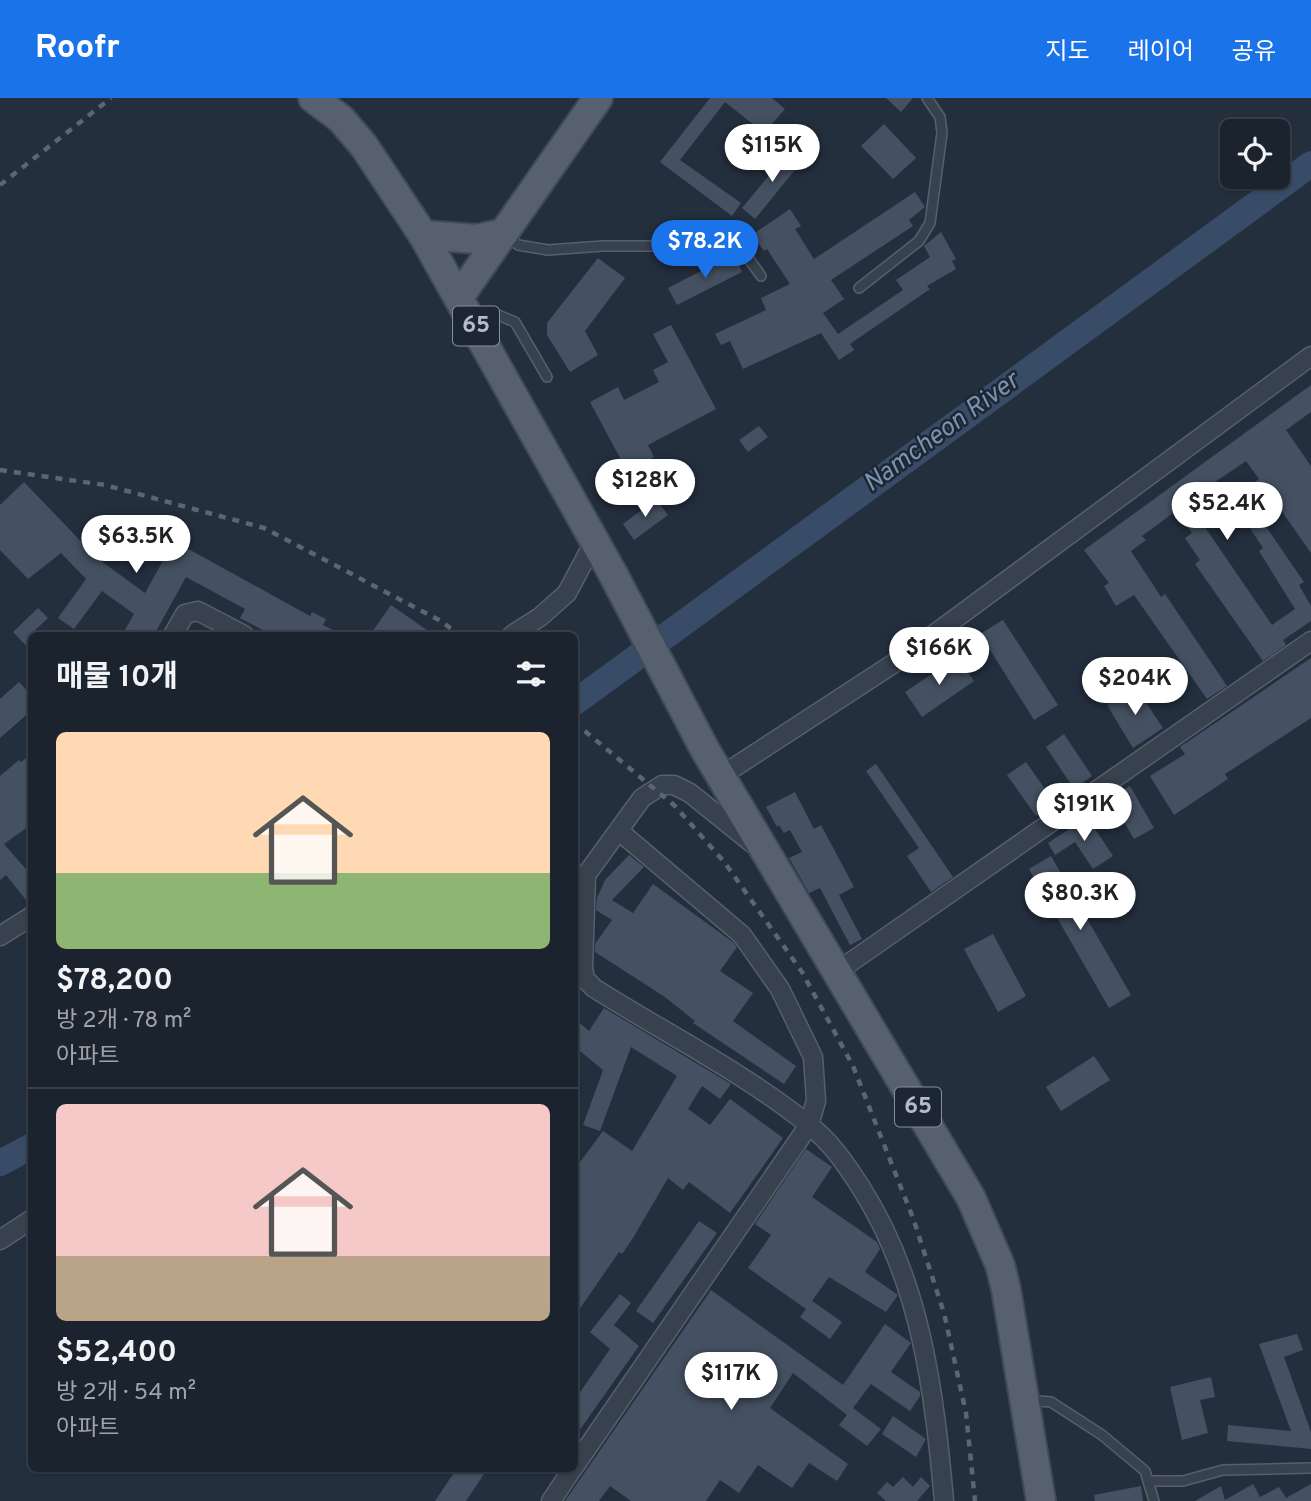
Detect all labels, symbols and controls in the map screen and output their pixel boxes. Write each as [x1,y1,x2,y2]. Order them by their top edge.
text: Roofr [35,28,120,70]
text: 지도 [1045,38,1090,68]
text: 레이어 [1128,38,1194,68]
text: 공유 [1232,38,1276,68]
map controls [1220,119,1290,189]
button: locate [1220,119,1290,189]
pin: $115K [723,125,821,184]
text: $115K [741,132,803,161]
pin: $78.2K [648,220,762,280]
text: $78.2K [667,228,743,257]
road number: 65 [453,306,499,345]
water label: Namcheon River [858,364,1028,501]
pin: $128K [596,460,694,519]
text: $128K [611,467,679,496]
pin: $52.4K [1170,482,1284,542]
text: $52.4K [1188,490,1266,519]
pin: $63.5K [79,516,193,575]
text: $63.5K [97,523,175,552]
pin: $166K [890,628,988,687]
text: $166K [905,635,973,664]
icon: filters [512,655,550,693]
pin: $204K [1086,658,1184,717]
text: 매물 10개 [56,660,178,697]
text: $204K [1098,665,1172,694]
icon: home [240,777,366,903]
pin: $191K [1035,784,1133,843]
text: $191K [1053,791,1115,820]
pin: $80.3K [1023,872,1137,932]
text: $80.3K [1041,880,1119,909]
text: $78,200 [56,963,173,1000]
text: 방 2개 · 78 m² [56,1007,191,1036]
text: 아파트 [56,1043,119,1072]
road number: 65 [895,1088,941,1126]
icon: home [240,1149,366,1275]
text: $52,400 [56,1335,177,1372]
pin: $117K [682,1352,780,1412]
text: $117K [701,1360,761,1389]
text: 방 2개 · 54 m² [56,1379,196,1408]
text: 아파트 [56,1415,119,1444]

